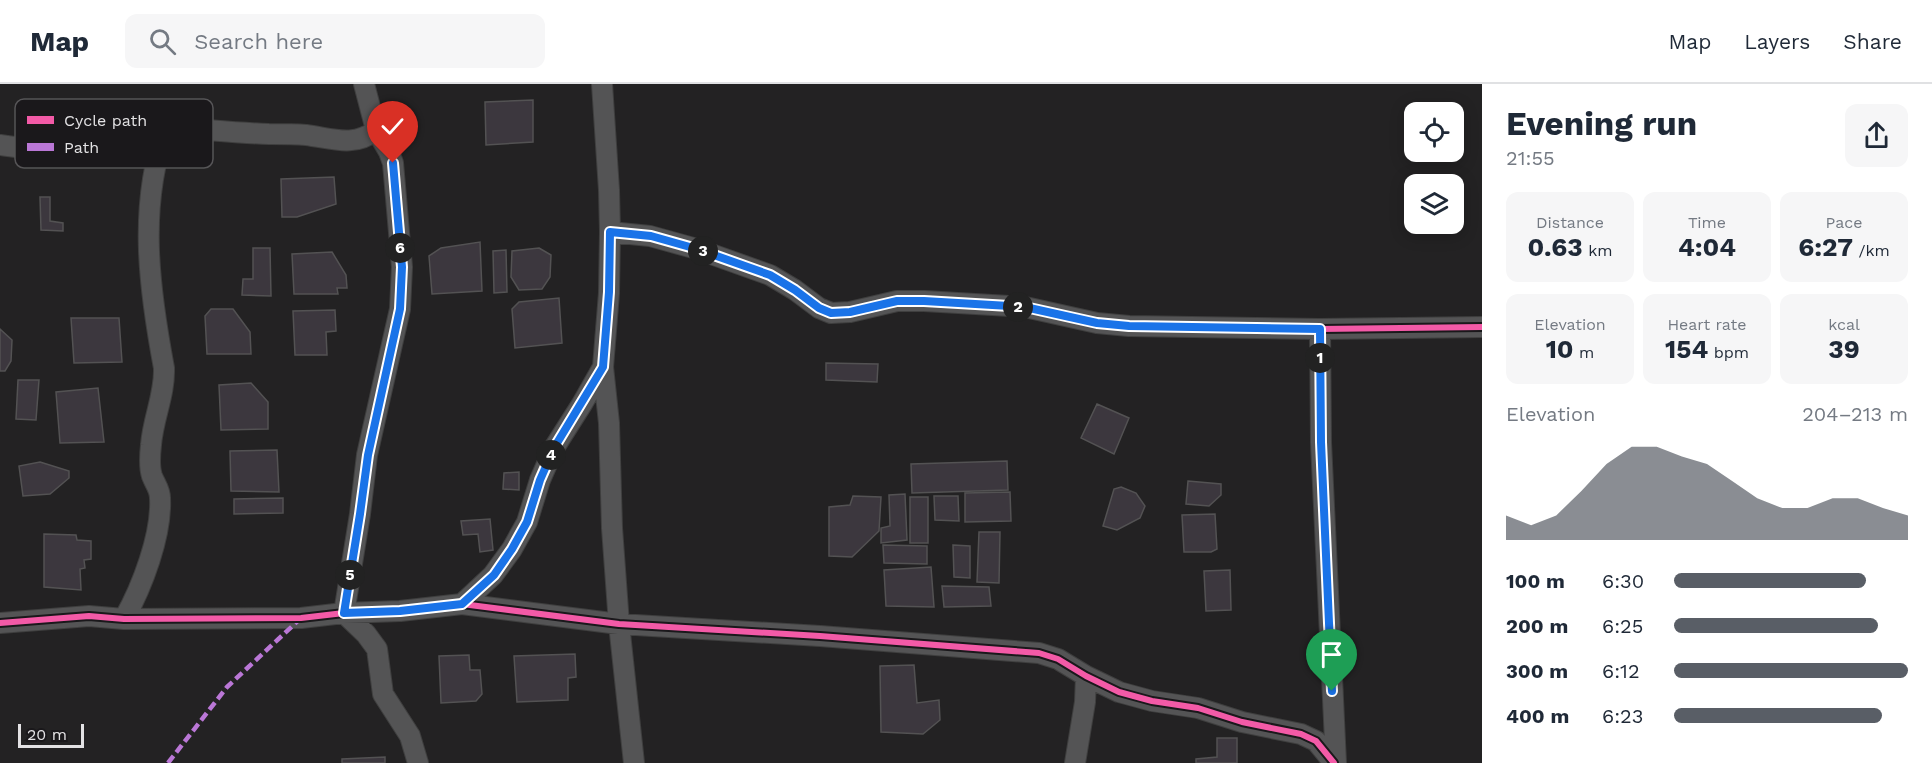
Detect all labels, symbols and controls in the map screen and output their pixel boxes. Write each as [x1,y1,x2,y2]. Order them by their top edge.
search box [125,14,545,68]
text: Map [30,25,89,58]
icon: search [146,25,179,58]
text: Search here [194,29,323,54]
text: Map [1668,29,1711,54]
text: Layers [1744,29,1810,54]
text: Share [1843,29,1902,54]
legend [15,99,213,168]
pin [367,101,418,163]
map controls [1404,102,1464,234]
button: locate [1404,102,1464,162]
text: Evening run [1506,104,1697,143]
button: share [1845,104,1908,167]
icon: check [376,110,409,143]
text: Cycle path [64,111,147,130]
text: Path [64,138,99,157]
text: 21:55 [1506,146,1555,170]
button: layers [1404,174,1464,234]
text: Distance [1536,213,1604,232]
text: Time [1688,213,1726,232]
text: Pace [1825,213,1863,232]
text: 0.63 [1527,232,1583,262]
text: 4:04 [1678,232,1736,262]
text: 6:27 [1798,232,1853,262]
pin: 6 [385,233,415,263]
pin: 3 [688,236,718,266]
text: 6 [395,238,405,257]
text: 3 [698,241,708,260]
text: km [1583,241,1613,260]
text: /km [1853,241,1890,260]
pin: 2 [1003,292,1033,322]
text: 2 [1013,297,1023,316]
text: Elevation [1534,315,1606,334]
text: Heart rate [1667,315,1747,334]
text: kcal [1828,315,1860,334]
text: 10 [1546,334,1574,364]
text: 154 [1665,334,1708,364]
text: 39 [1828,334,1860,364]
pin: 1 [1305,343,1335,373]
text: m [1574,343,1594,362]
text: bpm [1708,343,1749,362]
text: 1 [1317,348,1323,367]
text: Elevation [1506,402,1595,426]
text: 204–213 m [1802,402,1908,426]
pin: 4 [536,440,566,470]
text: 4 [546,445,556,464]
pin: 5 [335,560,365,590]
text: 5 [345,565,355,584]
text: 100 m [1506,569,1565,593]
text: 6:30 [1602,569,1644,593]
text: 200 m [1506,614,1568,638]
text: 6:25 [1602,614,1643,638]
pin [1306,629,1357,691]
icon: arrive [1315,638,1348,671]
text: 300 m [1506,659,1568,683]
text: 6:12 [1602,659,1640,683]
text: 400 m [1506,704,1569,728]
text: 6:23 [1602,704,1643,728]
scale bar [18,721,84,748]
text: 20 m [27,725,67,744]

